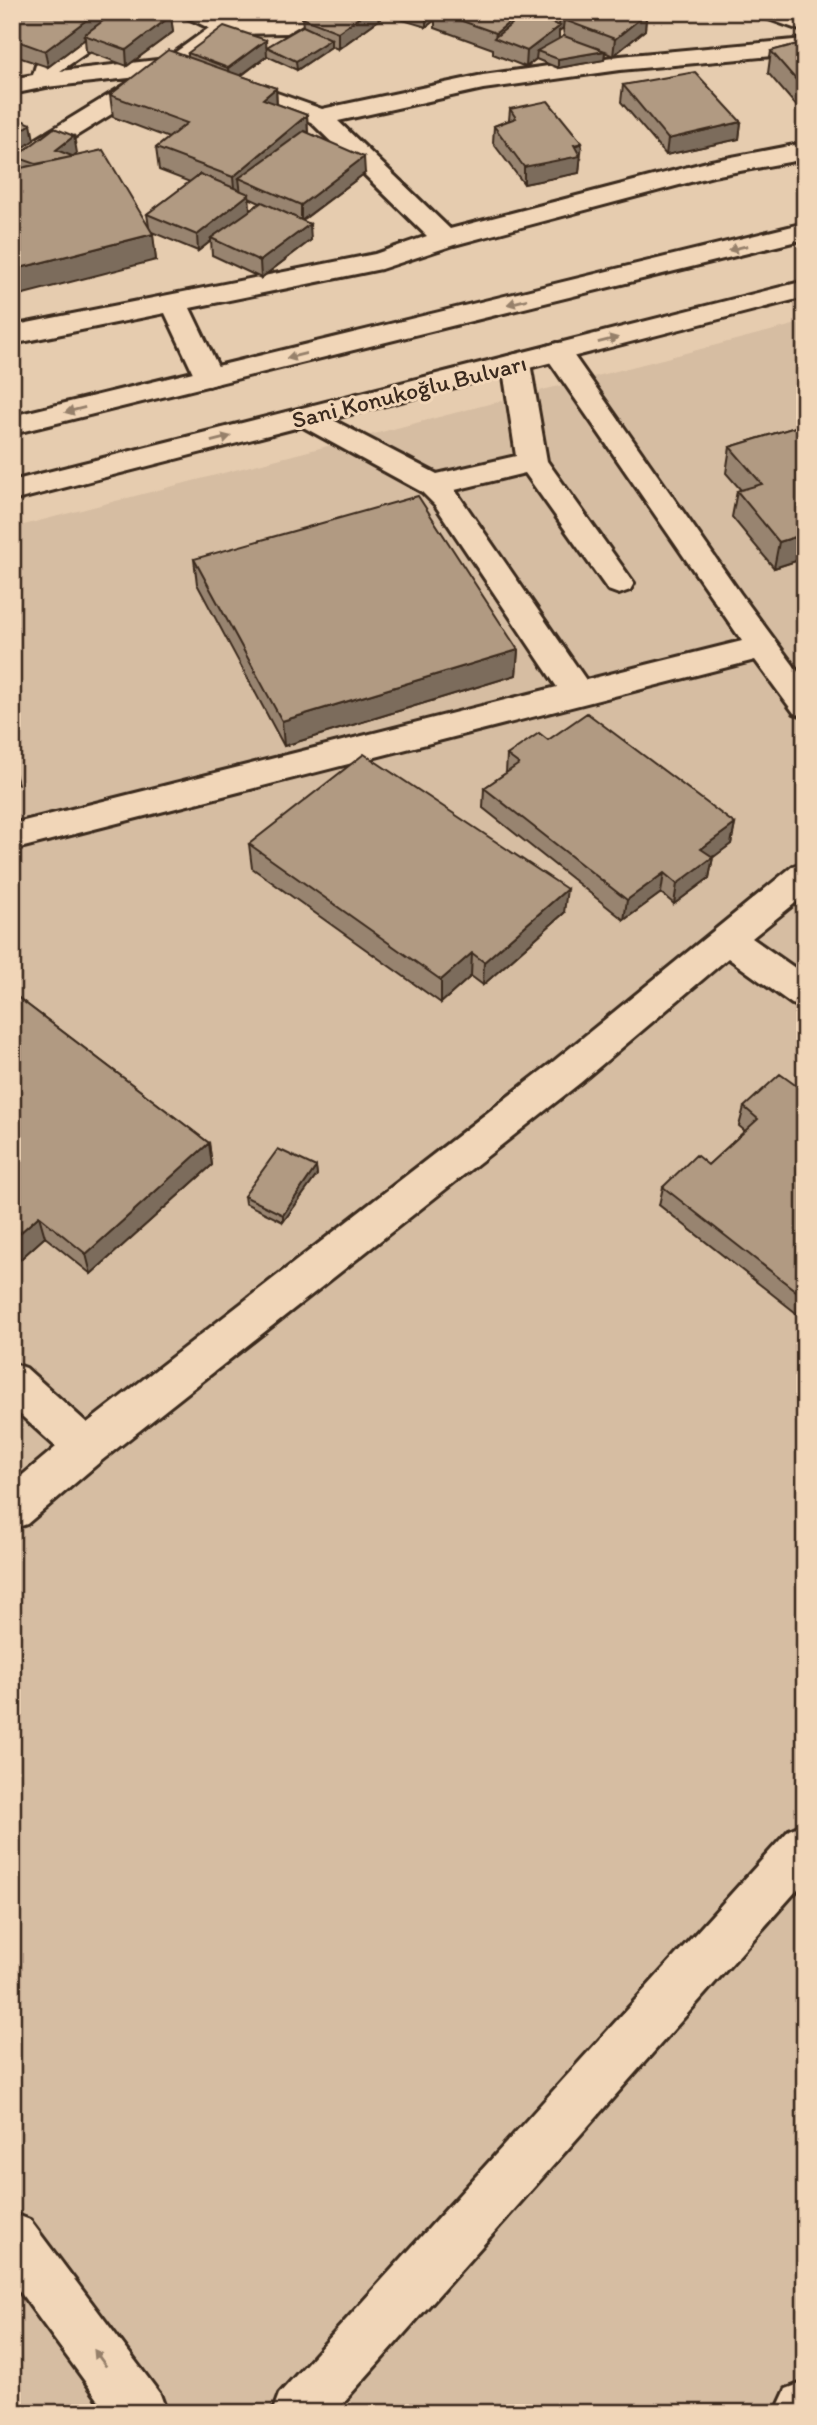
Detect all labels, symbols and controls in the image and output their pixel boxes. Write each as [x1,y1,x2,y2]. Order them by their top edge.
one-way arrow [727,243,749,254]
one-way arrow [506,297,528,308]
one-way arrow [597,334,618,344]
street label: Sani Konukoğlu Bulvarı [289,348,529,434]
one-way arrow [285,351,307,362]
one-way arrow [64,405,86,416]
one-way arrow [210,433,232,444]
one-way arrow [94,2349,108,2367]

